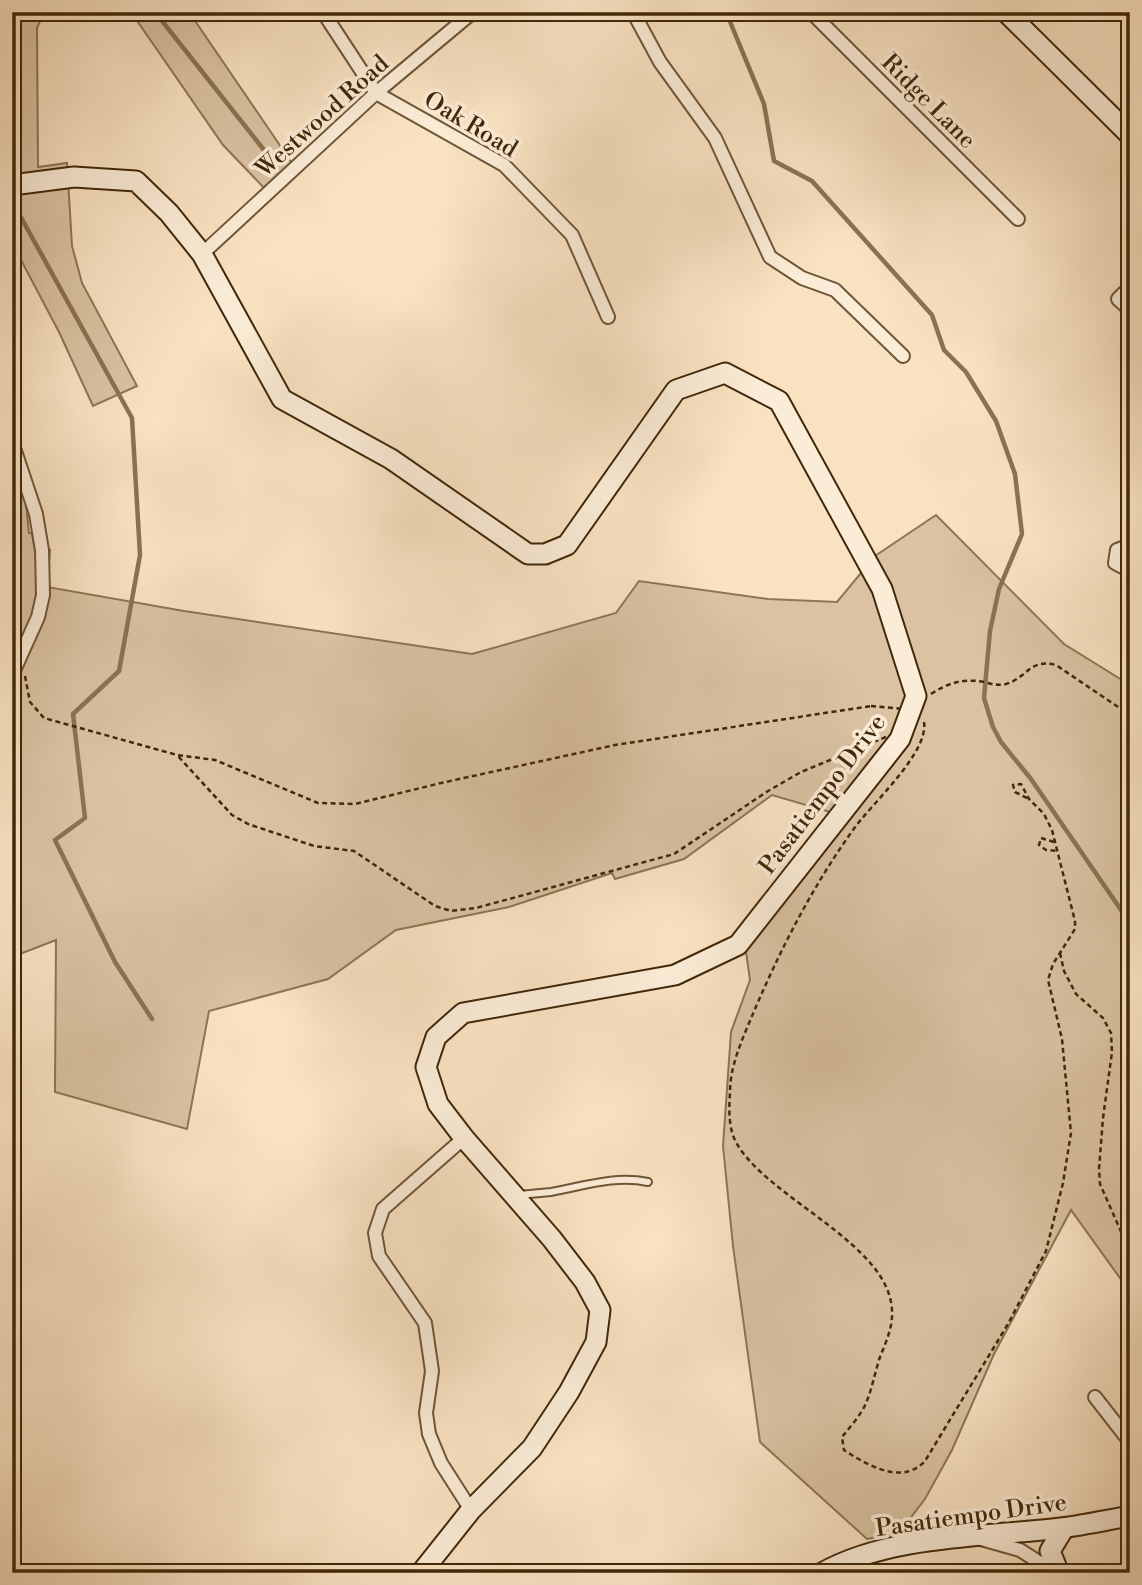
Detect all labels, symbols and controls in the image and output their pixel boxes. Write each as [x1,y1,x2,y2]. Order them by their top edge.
street label: Ridge Lane [875,48,982,155]
street label: Westwood Road [249,49,396,185]
street label: Oak Road [418,85,523,165]
street label: Pasatiempo Drive [753,709,893,881]
street label: Pasatiempo Drive [874,1488,1069,1544]

